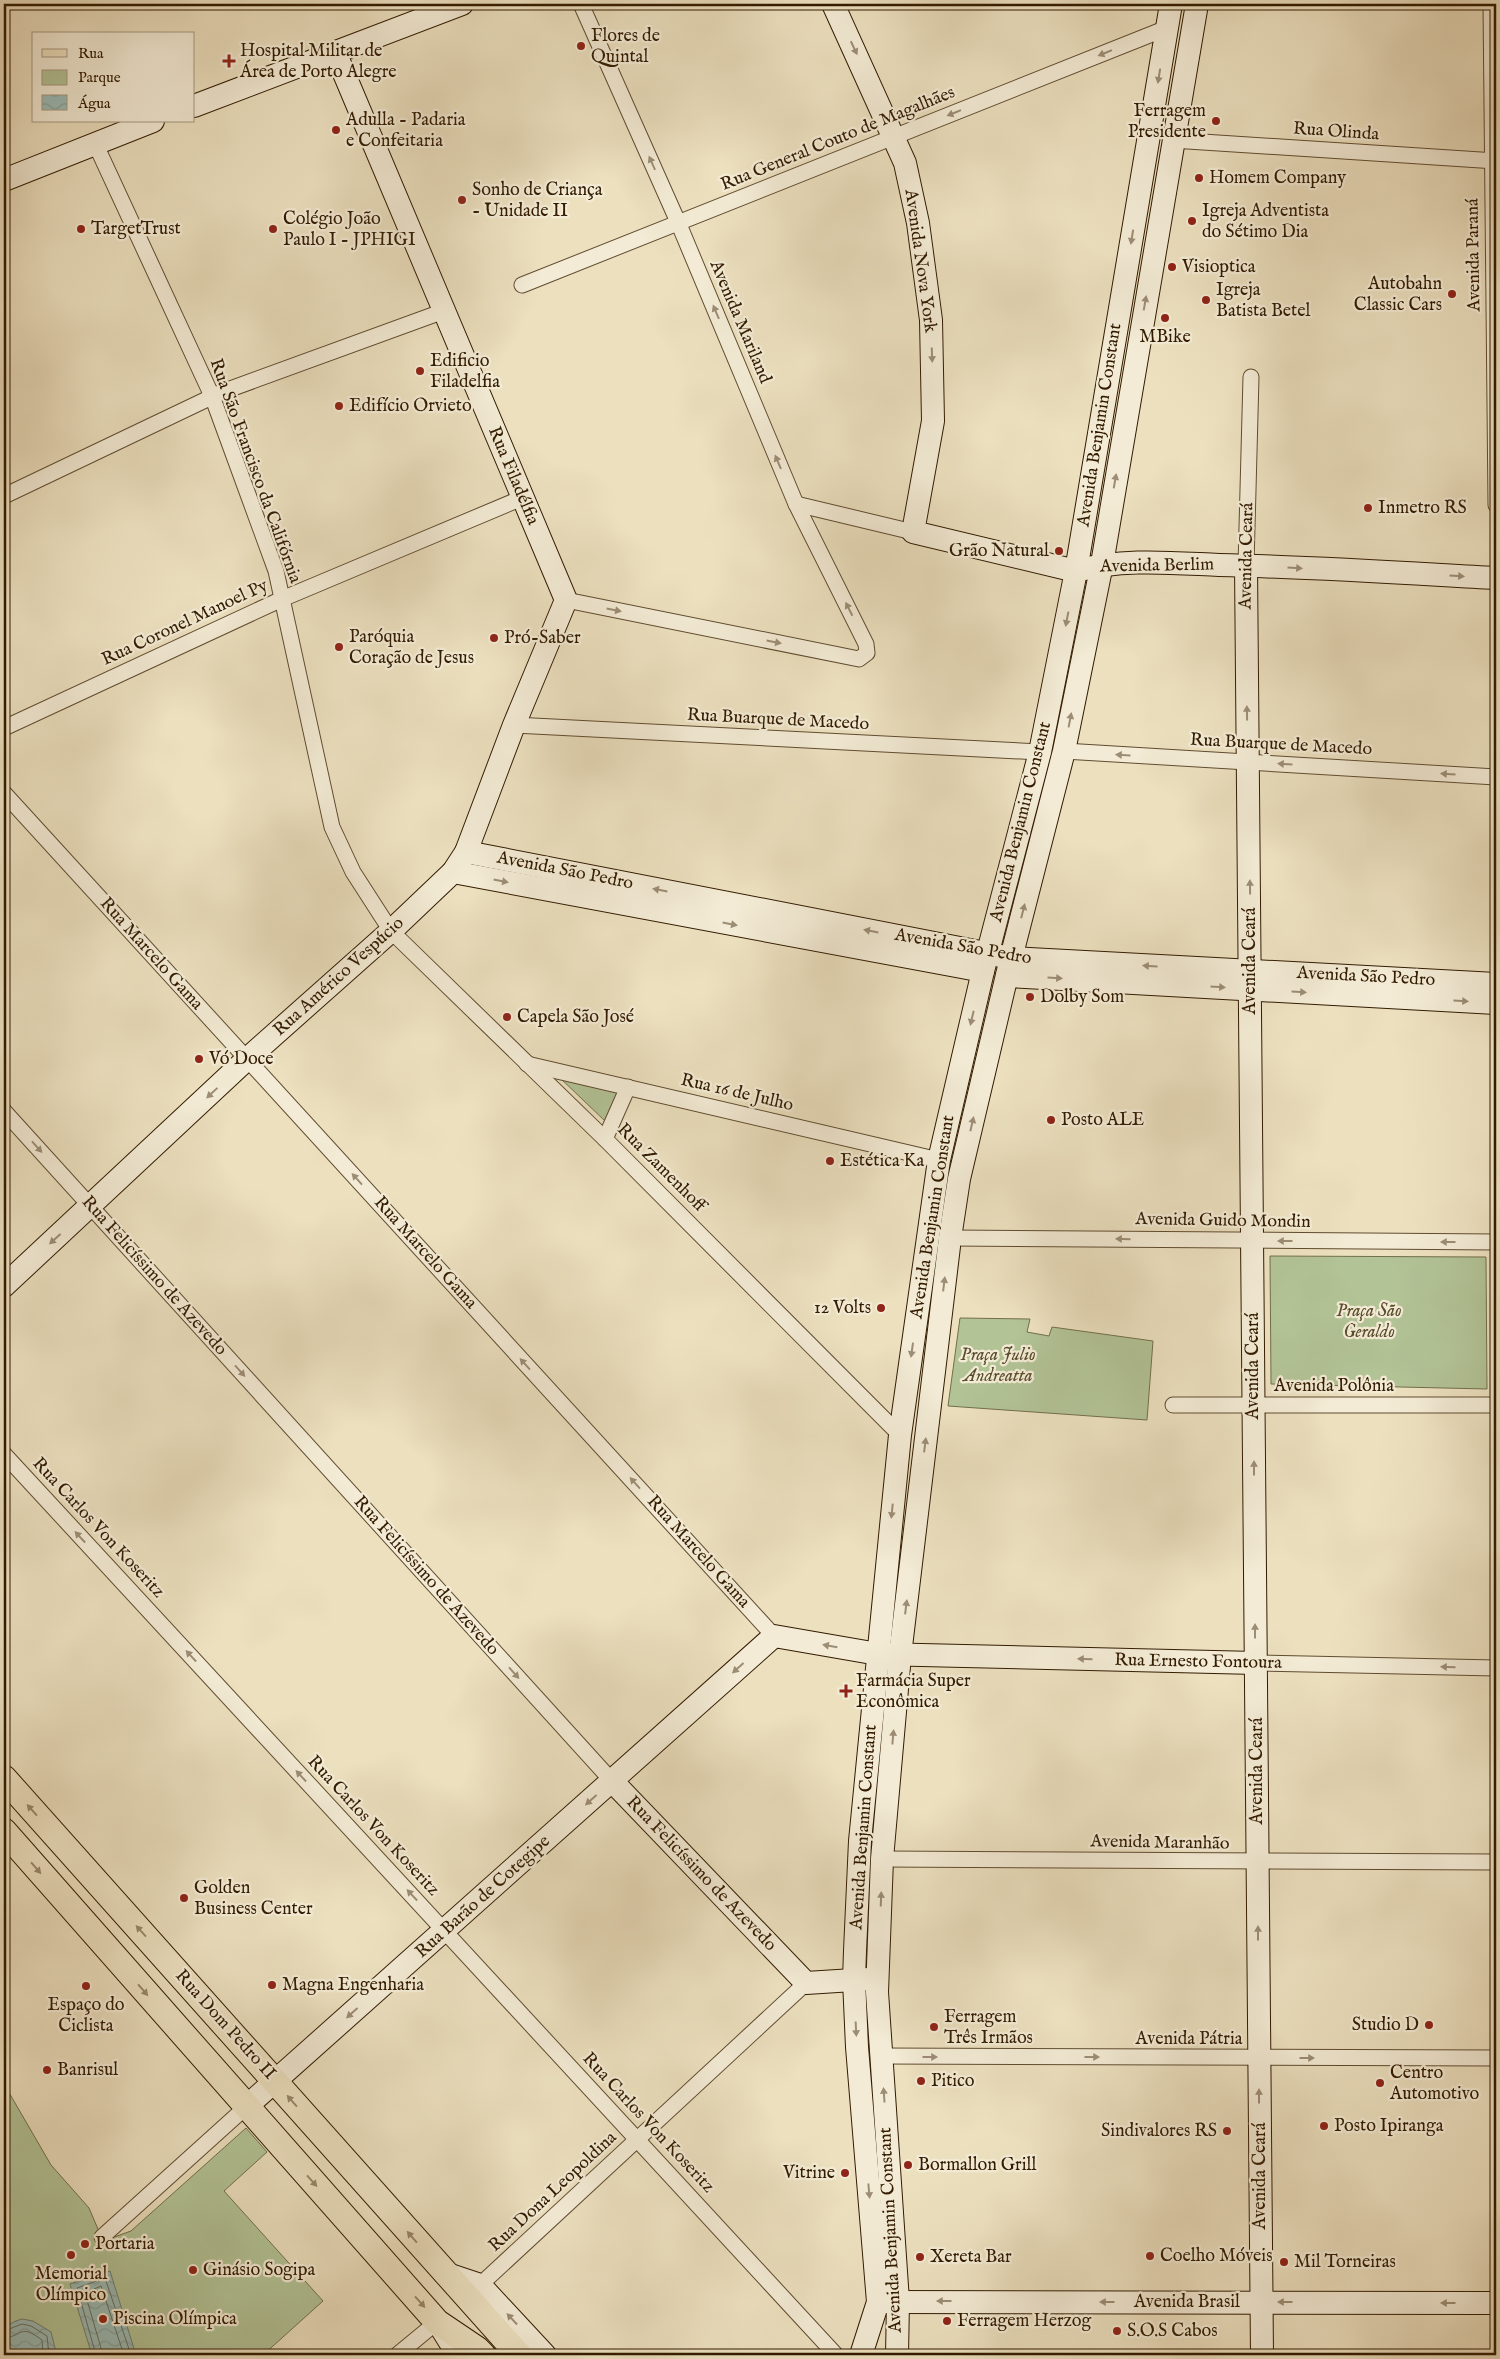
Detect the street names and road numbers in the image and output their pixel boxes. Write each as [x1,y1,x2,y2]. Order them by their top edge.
street label: Rua General Couto de Magalhães [717,81,959,197]
street label: Rua Olinda [1292,118,1380,146]
street label: Avenida Nova York [898,187,942,335]
street label: Avenida Paraná [1462,198,1487,313]
street label: Avenida Mariland [703,256,776,387]
street label: Avenida Benjamin Constant [1072,322,1127,529]
street label: Rua São Francisco da Califórnia [204,356,306,587]
street label: Rua Filadélfia [482,423,544,529]
street label: Avenida Ceará [1235,502,1259,611]
street label: Avenida Berlim [1099,554,1214,579]
street label: Rua Coronel Manoel Py [98,574,272,672]
street label: Rua Buarque de Macedo [686,704,870,736]
street label: Avenida Benjamin Constant [985,719,1057,926]
street label: Rua Buarque de Macedo [1189,729,1373,761]
street label: Avenida São Pedro [494,846,635,896]
street label: Rua Marcelo Gama [94,893,208,1015]
street label: Avenida Ceará [1239,907,1262,1015]
street label: Rua Américo Vespúcio [269,912,409,1042]
street label: Avenida São Pedro [892,923,1034,970]
street label: Avenida São Pedro [1295,962,1436,992]
street label: Rua 16 de Julho [678,1069,796,1117]
street label: Avenida Benjamin Constant [905,1114,960,1321]
street label: Rua Zamenhoff [612,1119,712,1219]
street label: Rua Felicíssimo de Azevedo [76,1191,232,1361]
street label: Rua Marcelo Gama [368,1192,482,1314]
street label: Avenida Guido Mondin [1134,1208,1311,1234]
street label: Avenida Ceará [1242,1312,1265,1420]
street label: Avenida Polônia [1273,1375,1394,1398]
street label: Rua Carlos Von Koseritz [27,1453,169,1603]
street label: Rua Felicíssimo de Azevedo [348,1491,504,1661]
street label: Rua Marcelo Gama [641,1491,755,1613]
street label: Rua Ernesto Fontoura [1114,1649,1282,1675]
street label: Avenida Ceará [1246,1717,1269,1825]
street label: Avenida Benjamin Constant [845,1724,883,1931]
street label: Rua Carlos Von Koseritz [302,1751,444,1901]
street label: Rua Felicíssimo de Azevedo [621,1791,782,1957]
street label: Rua Barão de Cotegipe [411,1830,555,1964]
street label: Avenida Maranhão [1089,1830,1230,1856]
street label: Rua Dom Pedro II [169,1965,281,2085]
street label: Avenida Pátria [1134,2028,1243,2051]
street label: Rua Carlos Von Koseritz [577,2048,719,2198]
street label: Avenida Ceará [1249,2122,1272,2230]
street label: Rua Dona Leopoldina [484,2127,622,2257]
street label: Avenida Benjamin Constant [874,2127,908,2334]
street label: Avenida Brasil [1133,2291,1240,2314]

